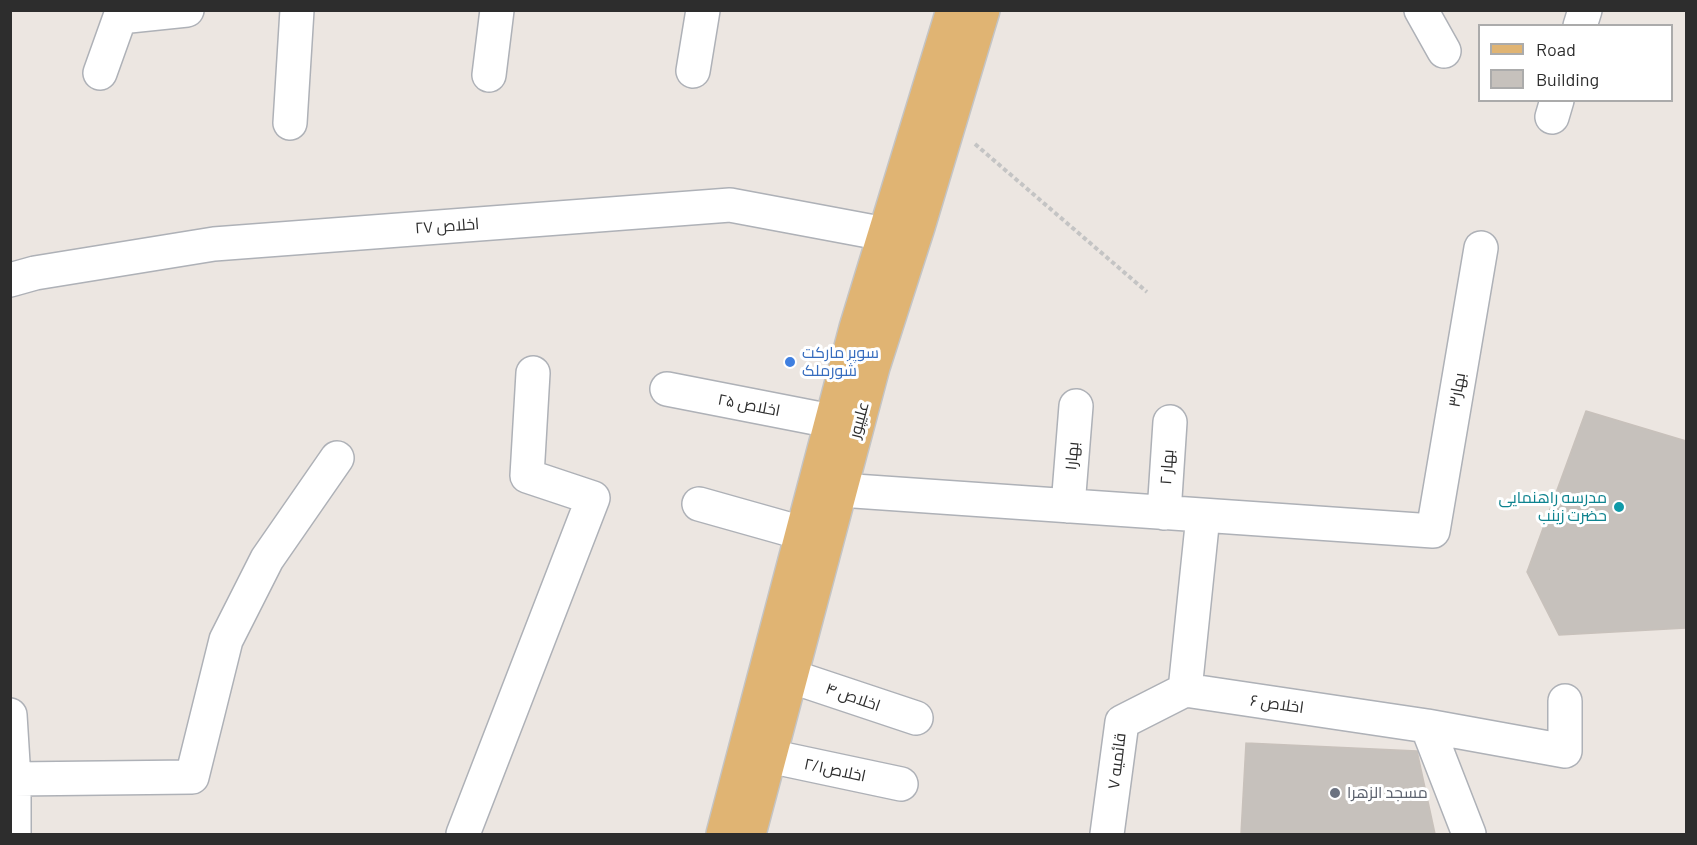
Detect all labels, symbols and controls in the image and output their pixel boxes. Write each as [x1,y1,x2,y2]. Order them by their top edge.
legend [1478,24,1673,102]
text: Road [1536,38,1576,60]
text: Building [1536,68,1599,90]
street label: اخلاص ۲۷ [414,214,480,238]
place label: سوپر مارکت شورملک [802,343,879,381]
marker: سوپر مارکت شورملک [783,355,797,369]
street label: بهار۳ [1445,371,1469,409]
street label: اخلاص ۲۵ [716,390,782,420]
street label: علیپور [845,400,873,440]
street label: بهار۱ [1061,441,1083,471]
street label: بهار ۲ [1156,449,1178,485]
place label: مدرسه راهنمایی حضرت زینب [1498,488,1607,526]
marker: مدرسه راهنمایی حضرت زینب [1612,500,1626,514]
street label: اخلاص ۴ [823,679,883,715]
street label: اخلاص ۶ [1249,691,1305,717]
street label: قائمیه ۷ [1104,732,1130,790]
street label: اخلاص۲/۱ [802,754,868,786]
place label: مسجد الزهرا [1347,783,1428,803]
marker: مسجد الزهرا [1328,786,1342,800]

